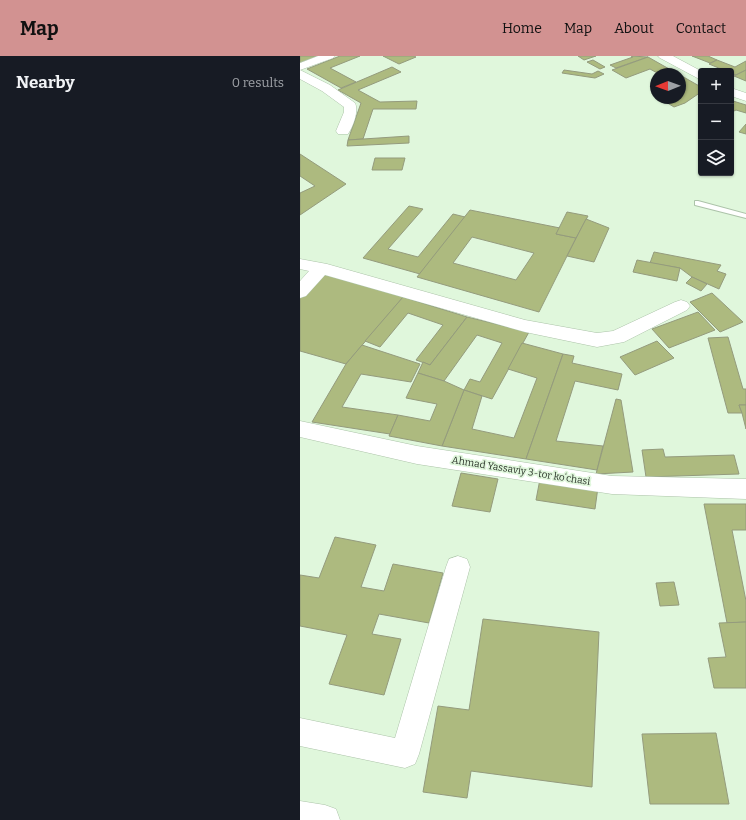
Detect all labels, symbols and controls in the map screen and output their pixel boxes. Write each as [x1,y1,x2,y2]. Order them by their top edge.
text: Map [20,17,59,40]
text: Home [502,20,542,37]
text: Map [564,20,592,37]
text: About [614,20,654,37]
text: Contact [676,20,726,37]
north arrow [650,68,686,104]
map controls [698,68,734,176]
button: + [698,68,734,104]
text: Nearby [16,72,75,93]
text: 0 results [232,75,284,90]
button: − [698,104,734,140]
button: layers [698,140,734,176]
street label: Ahmad Yassaviy 3-tor koʻchasi [451,453,591,488]

